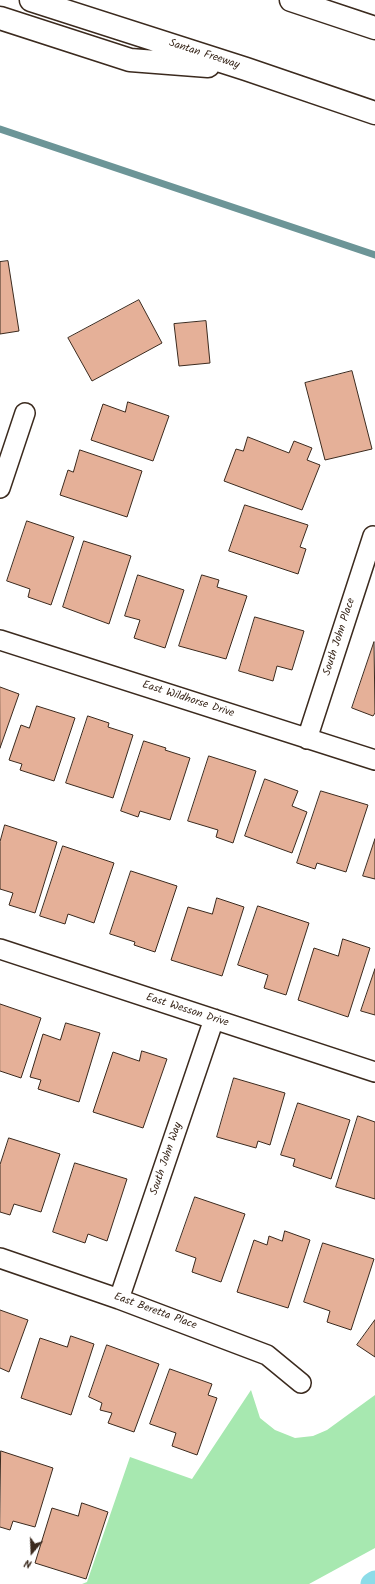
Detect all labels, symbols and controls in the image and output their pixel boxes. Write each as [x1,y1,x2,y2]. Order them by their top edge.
street label: Santan Freeway [167,37,241,73]
street label: South John Place [321,597,359,677]
street label: East Wildhorse Drive [140,679,236,721]
street label: East Wesson Drive [144,991,230,1031]
street label: South John Way [148,1121,186,1197]
street label: East Beretta Place [112,1291,198,1333]
north arrow [12,1532,52,1572]
text: N [22,1554,34,1573]

